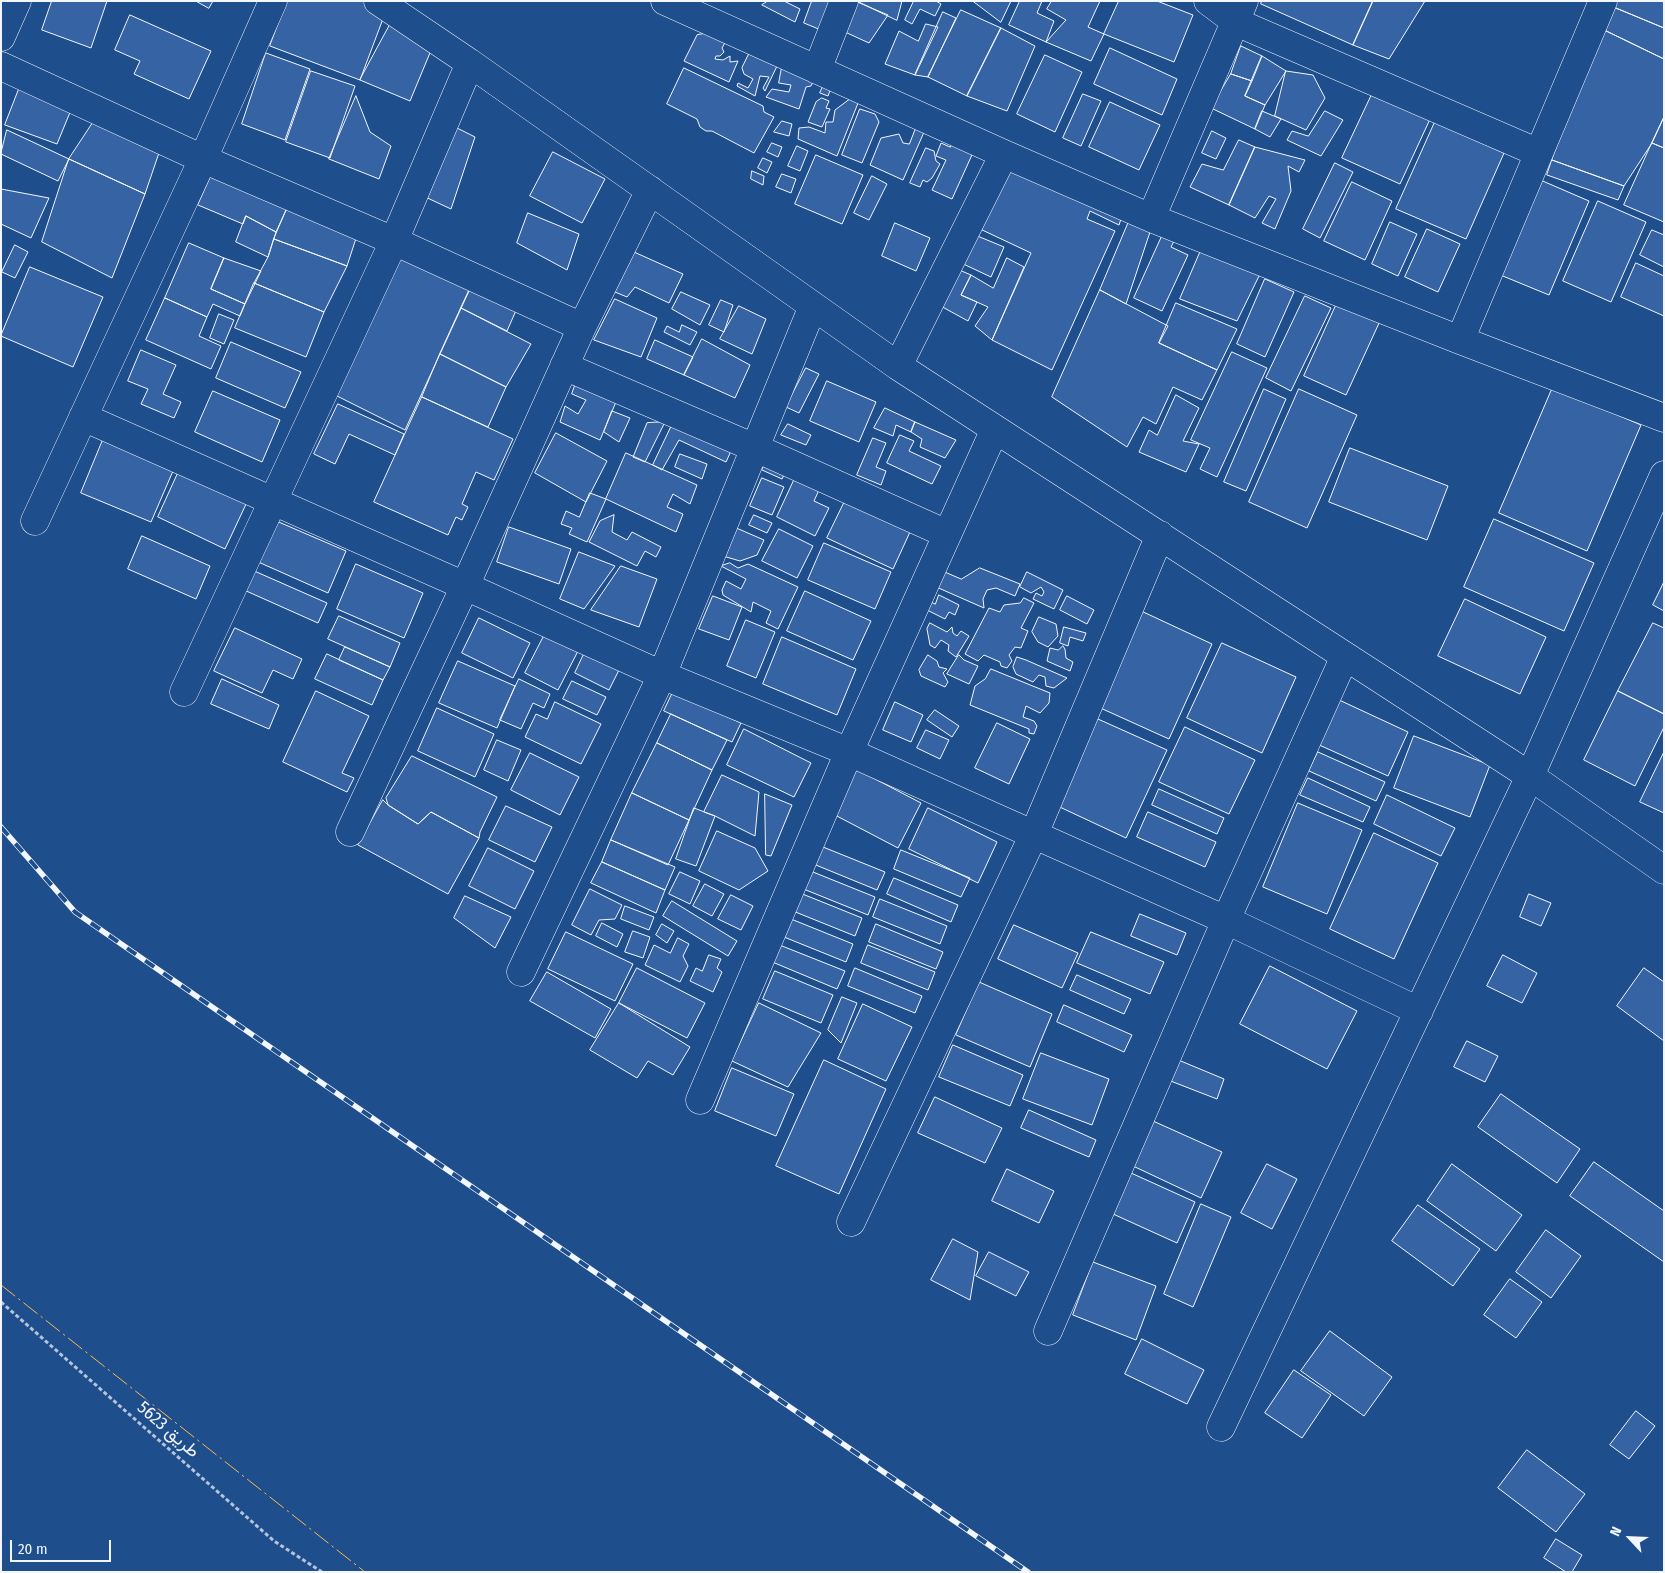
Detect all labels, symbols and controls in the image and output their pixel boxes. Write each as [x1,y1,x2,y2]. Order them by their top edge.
street label: طريق 5623 [132,1397,204,1463]
north arrow [1605,1513,1655,1563]
text: N [1606,1524,1625,1539]
scale bar [12,1530,114,1562]
text: 20 m [18,1540,48,1558]

